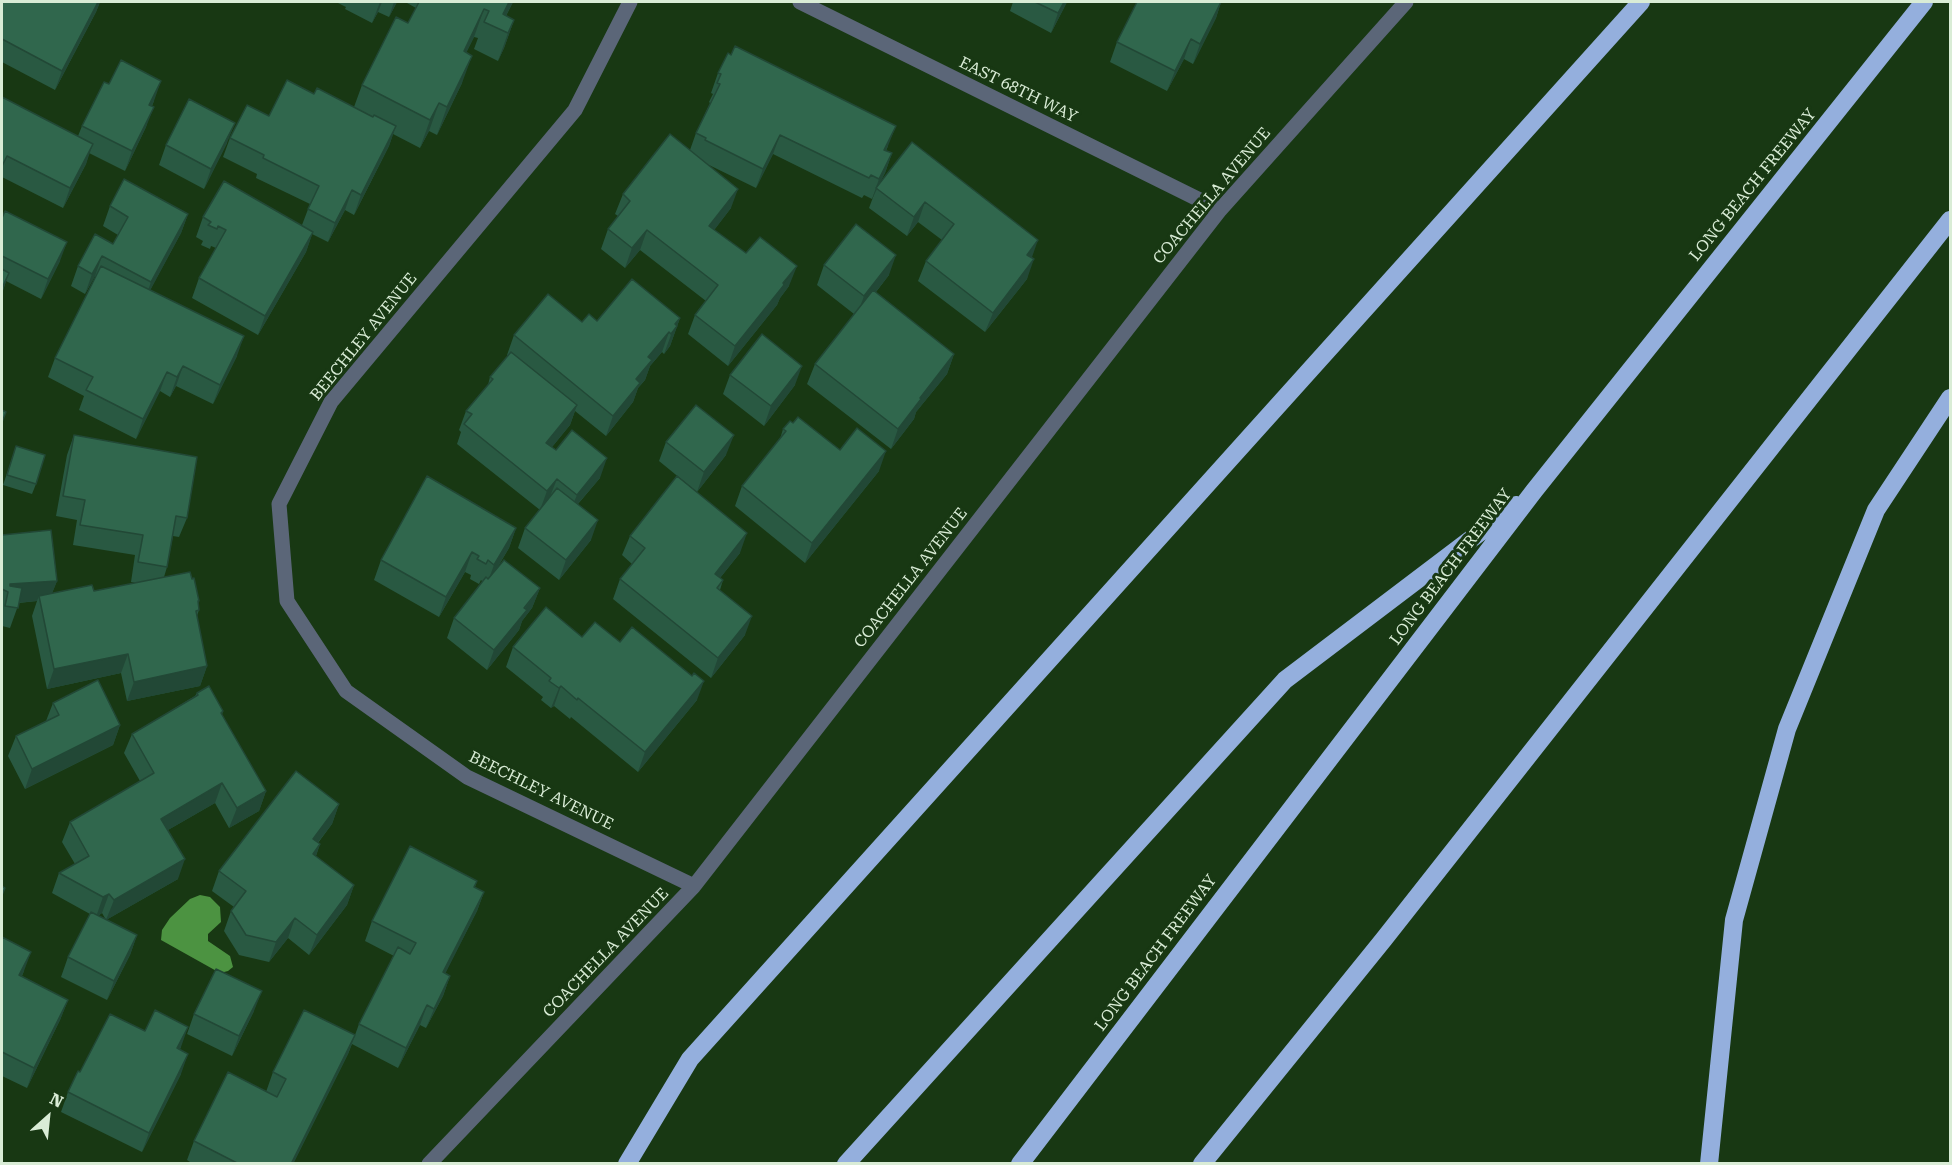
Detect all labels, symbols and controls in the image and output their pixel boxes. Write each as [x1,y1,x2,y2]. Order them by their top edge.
street label: EAST 68TH WAY [956,53,1080,127]
street label: LONG BEACH FREEWAY [1686,105,1820,265]
street label: COACHELLA AVENUE [1149,124,1275,268]
street label: BEECHLEY AVENUE [307,269,421,405]
street label: LONG BEACH FREEWAY [1386,485,1516,649]
street label: COACHELLA AVENUE [850,504,972,652]
street label: BEECHLEY AVENUE [466,748,616,834]
street label: LONG BEACH FREEWAY [1091,871,1221,1035]
street label: COACHELLA AVENUE [539,884,673,1022]
north arrow [18,1087,78,1147]
text: N [47,1089,66,1112]

